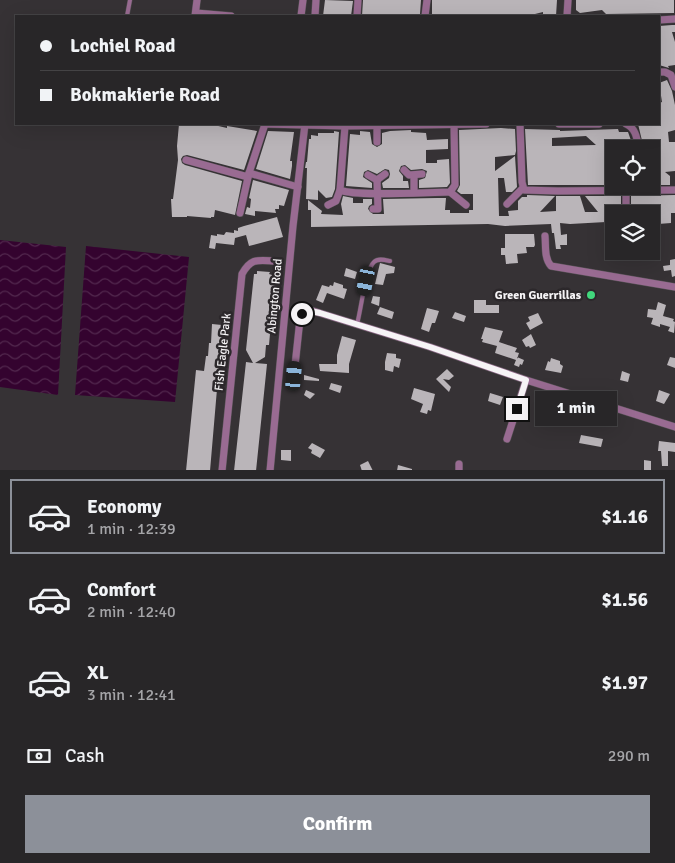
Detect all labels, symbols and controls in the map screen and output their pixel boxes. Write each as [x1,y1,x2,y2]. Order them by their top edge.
text: Lochiel Road [70,34,175,58]
text: Bokmakierie Road [70,83,220,107]
map controls [605,140,660,260]
button: locate [605,140,660,195]
button: layers [605,205,660,260]
street label: Abington Road [264,258,286,334]
car [355,265,376,297]
place label: Green Guerrillas [495,288,582,303]
marker: Green Guerrillas [585,289,597,301]
route start [291,303,313,325]
street label: Fish Eagle Park [211,312,235,392]
car [285,360,302,392]
callout: 1 min [534,392,617,426]
route end [506,398,528,420]
text: 1 min [557,398,595,418]
icon: car [27,494,72,539]
text: Economy [87,495,161,519]
text: $1.16 [602,505,648,529]
text: 1 min · 12:39 [87,519,176,539]
icon: car [27,577,72,622]
text: Comfort [87,578,156,602]
text: $1.56 [602,588,648,612]
text: 2 min · 12:40 [87,602,176,622]
icon: car [27,660,72,705]
text: XL [87,661,109,685]
text: $1.97 [602,671,648,695]
text: 3 min · 12:41 [87,685,176,705]
icon: cash [25,742,53,770]
text: Cash [65,744,105,768]
text: 290 m [608,746,650,766]
button: Confirm [25,795,650,853]

